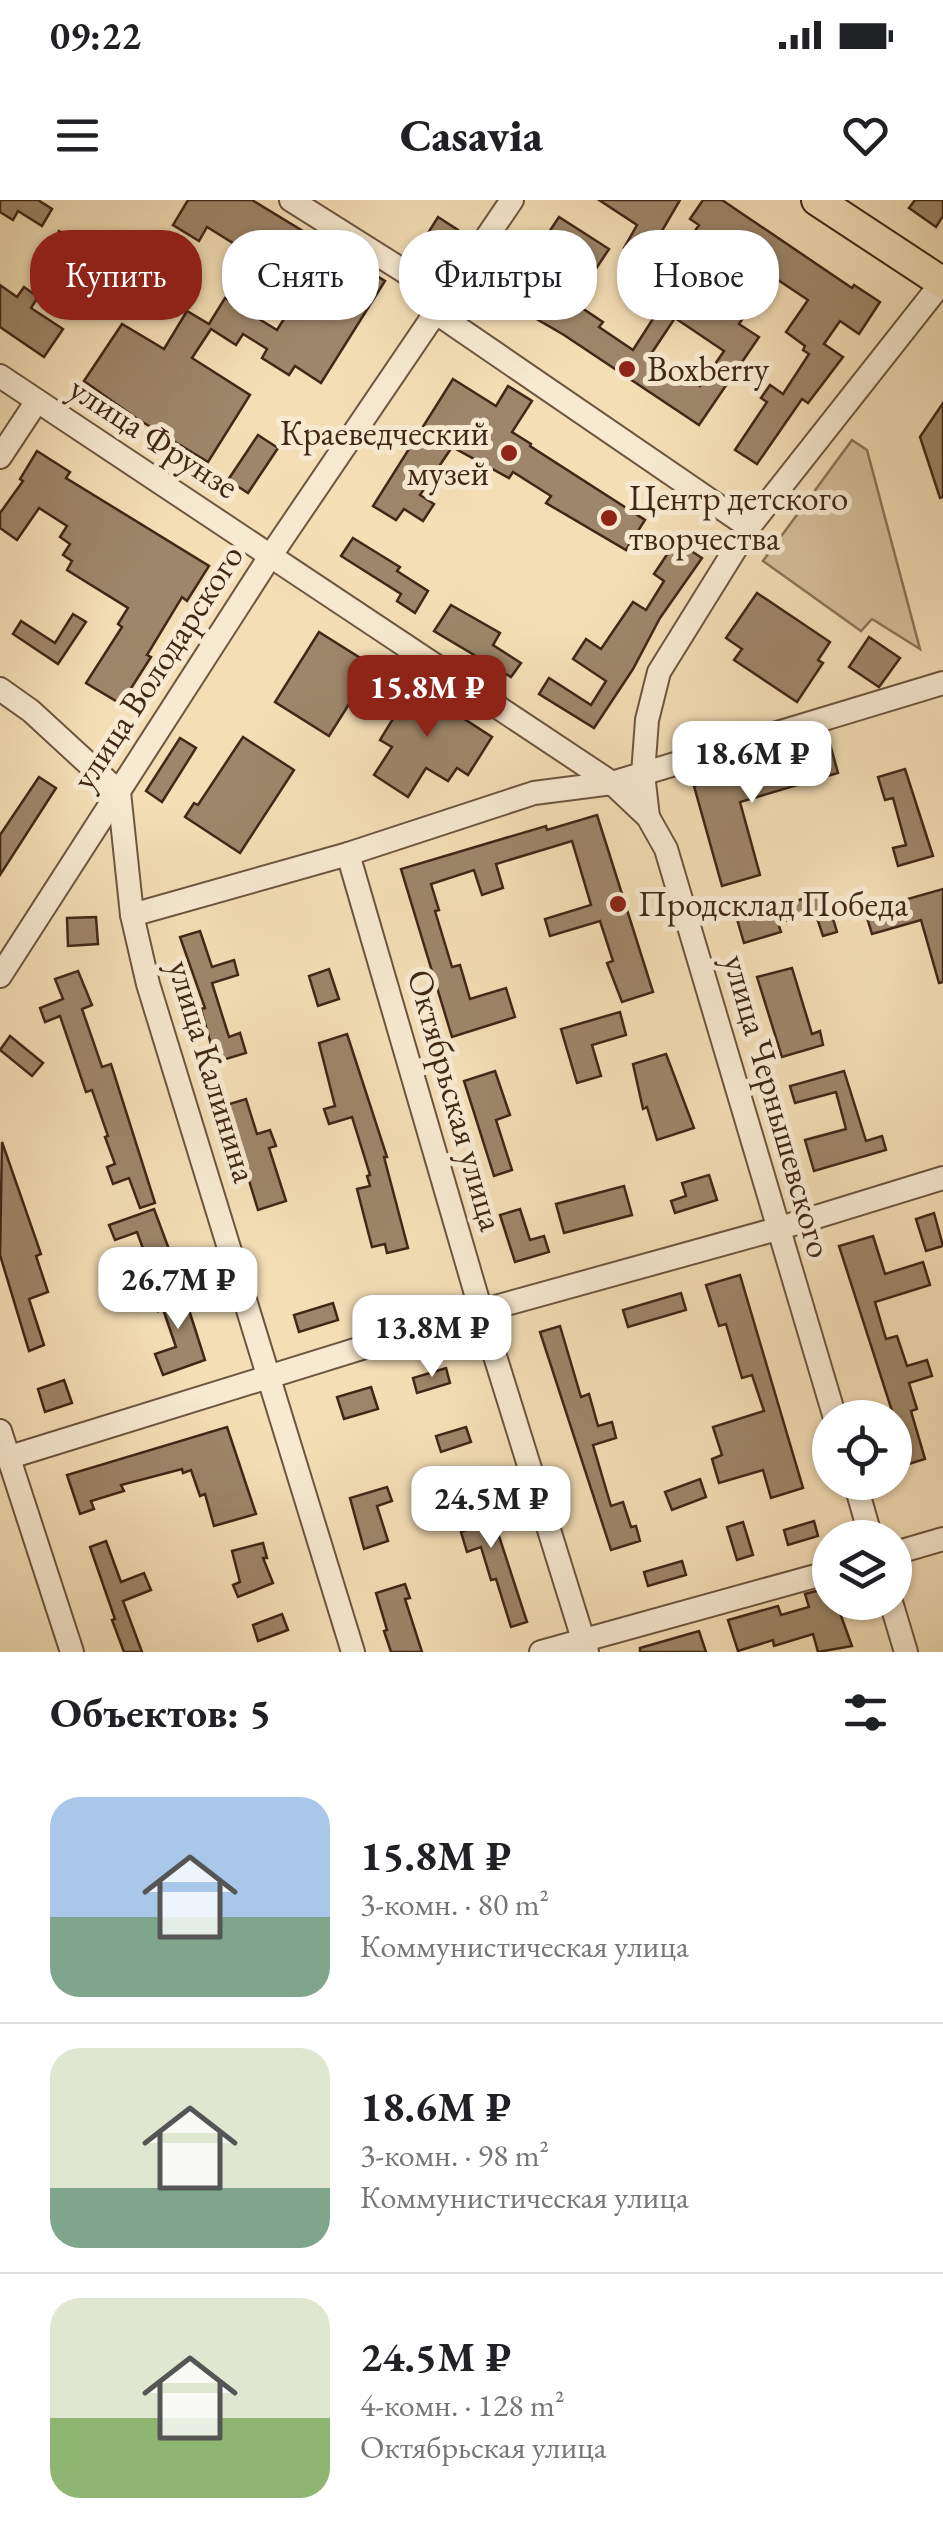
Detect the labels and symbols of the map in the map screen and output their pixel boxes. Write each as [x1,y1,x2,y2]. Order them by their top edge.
place label: Boxberry [647,346,770,391]
marker: Boxberry [616,358,638,380]
street label: улица Фрунзе [60,365,248,509]
place label: Краеведческий музей [280,410,489,496]
marker: Краеведческий музей [498,442,520,464]
place label: Центр детского творчества [629,475,848,561]
marker: Центр детского творчества [598,507,620,529]
street label: улица Володарского [60,535,254,799]
pin: 15.8M ₽ [335,655,519,740]
pin: 18.6M ₽ [660,721,844,806]
place label: Продсклад Победа [638,881,908,927]
marker: Продсклад Победа [607,893,629,915]
street label: улица Чернышевского [713,949,843,1263]
street label: улица Калинина [157,954,269,1188]
street label: Октябрьская улица [397,964,515,1236]
pin: 26.7M ₽ [86,1247,270,1332]
pin: 13.8M ₽ [340,1295,524,1380]
pin: 24.5M ₽ [399,1466,583,1551]

